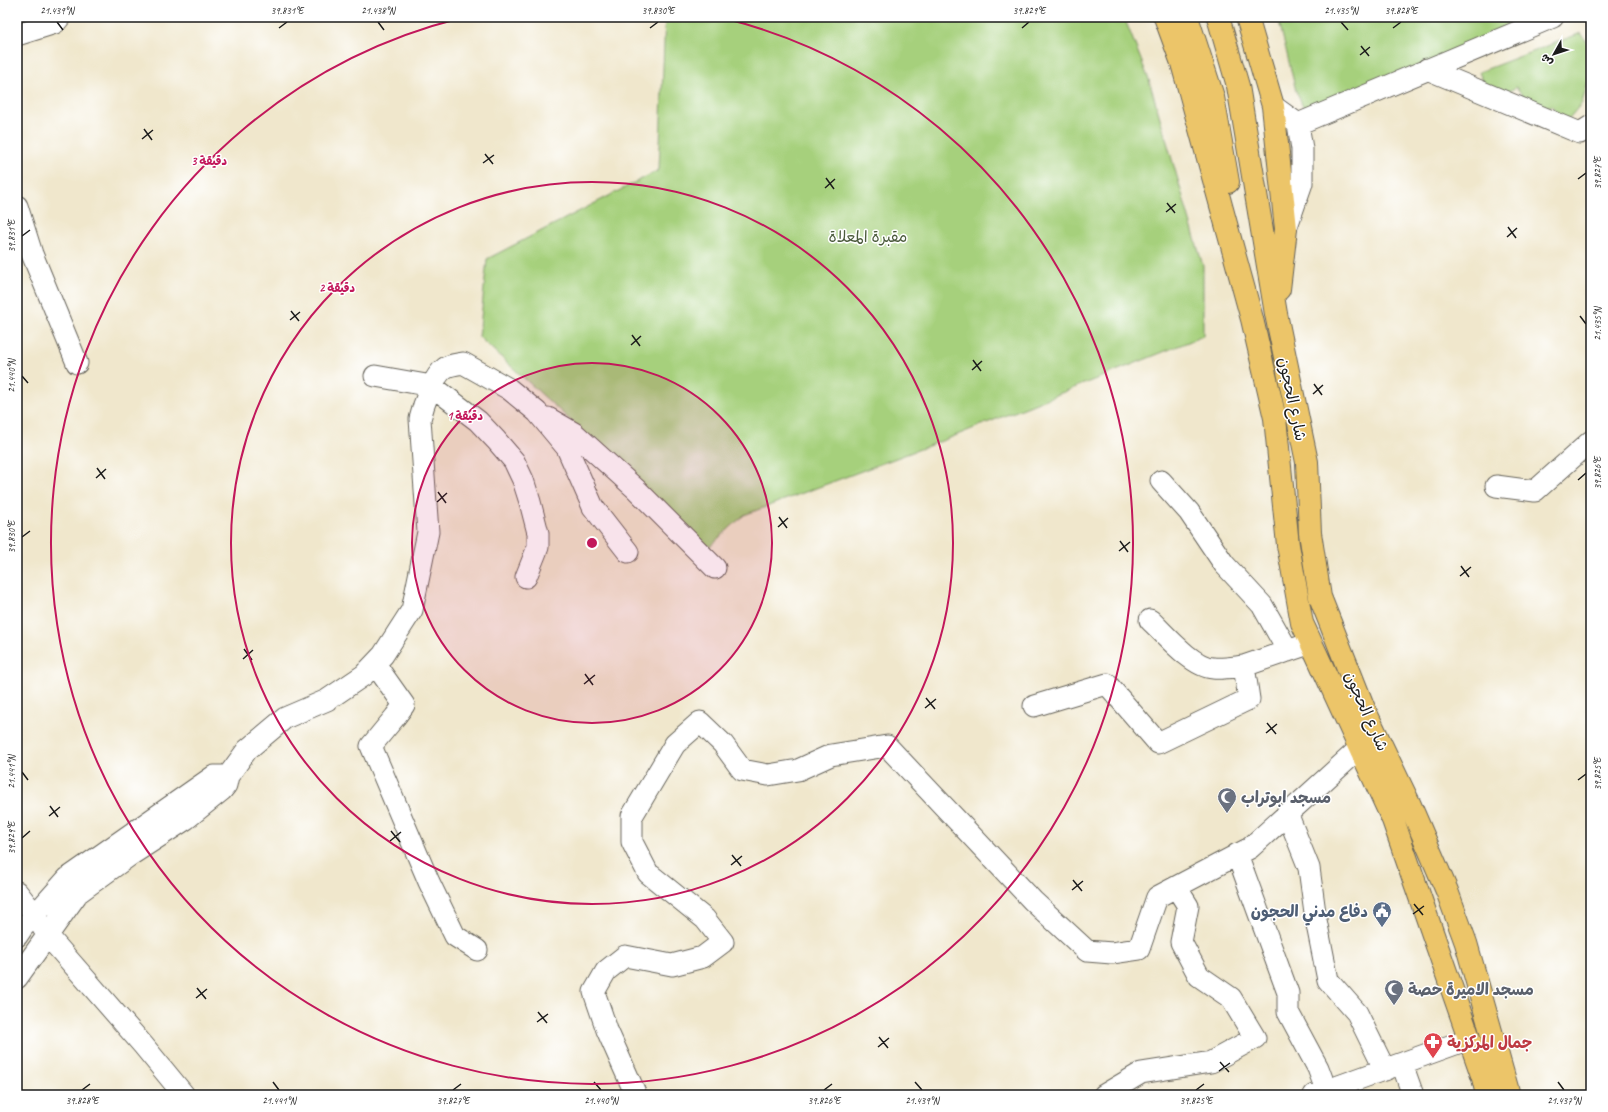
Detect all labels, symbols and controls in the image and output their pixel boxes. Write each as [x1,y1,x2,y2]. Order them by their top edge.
text: 21.439°N [40,4,76,17]
text: 39.831°E [271,4,305,17]
text: 21.438°N [361,4,397,17]
text: 39.830°E [642,4,676,17]
text: 39.829°E [1013,4,1047,17]
text: 21.435°N [1324,4,1360,17]
text: 39.828°E [1385,4,1419,17]
north arrow [1534,34,1574,74]
text: ش [1537,51,1555,69]
text: 3 دقيقة [191,153,227,169]
text: 39.827°E [1591,155,1604,189]
text: 39.831°E [5,218,18,252]
park label: مقبرة المعلاة [829,227,907,247]
text: 2 دقيقة [319,280,355,296]
text: 21.435°N [1591,305,1604,341]
street label: شارع الحجون [1272,355,1311,443]
text: 21.440°N [5,357,18,393]
text: 1 دقيقة [447,408,483,424]
text: 39.826°E [1591,455,1604,489]
text: 39.830°E [5,519,18,553]
centre of rings [585,536,599,550]
street label: شارع الحجون [1339,668,1393,755]
text: 21.441°N [5,753,18,789]
text: 39.825°E [1591,756,1604,790]
mosque icon: مسجد ابوتراب [1216,786,1238,814]
place label: مسجد ابوتراب [1241,788,1331,808]
text: 39.829°E [5,820,18,854]
public building icon: دفاع مدني الحجون [1371,900,1393,928]
place label: دفاع مدني الحجون [1251,902,1368,926]
mosque icon: مسجد الاميرة حصة [1383,978,1405,1006]
place label: مسجد الاميرة حصة [1408,980,1534,1000]
pharmacy icon: جمال المركزية [1422,1031,1444,1059]
place label: جمال المركزية [1447,1033,1532,1053]
text: 39.828°E [66,1094,100,1107]
text: 21.441°N [262,1094,298,1107]
text: 39.827°E [437,1094,471,1107]
text: 21.440°N [584,1094,620,1107]
text: 39.826°E [808,1094,842,1107]
text: 21.439°N [905,1094,941,1107]
text: 39.825°E [1180,1094,1214,1107]
text: 21.437°N [1547,1094,1583,1107]

